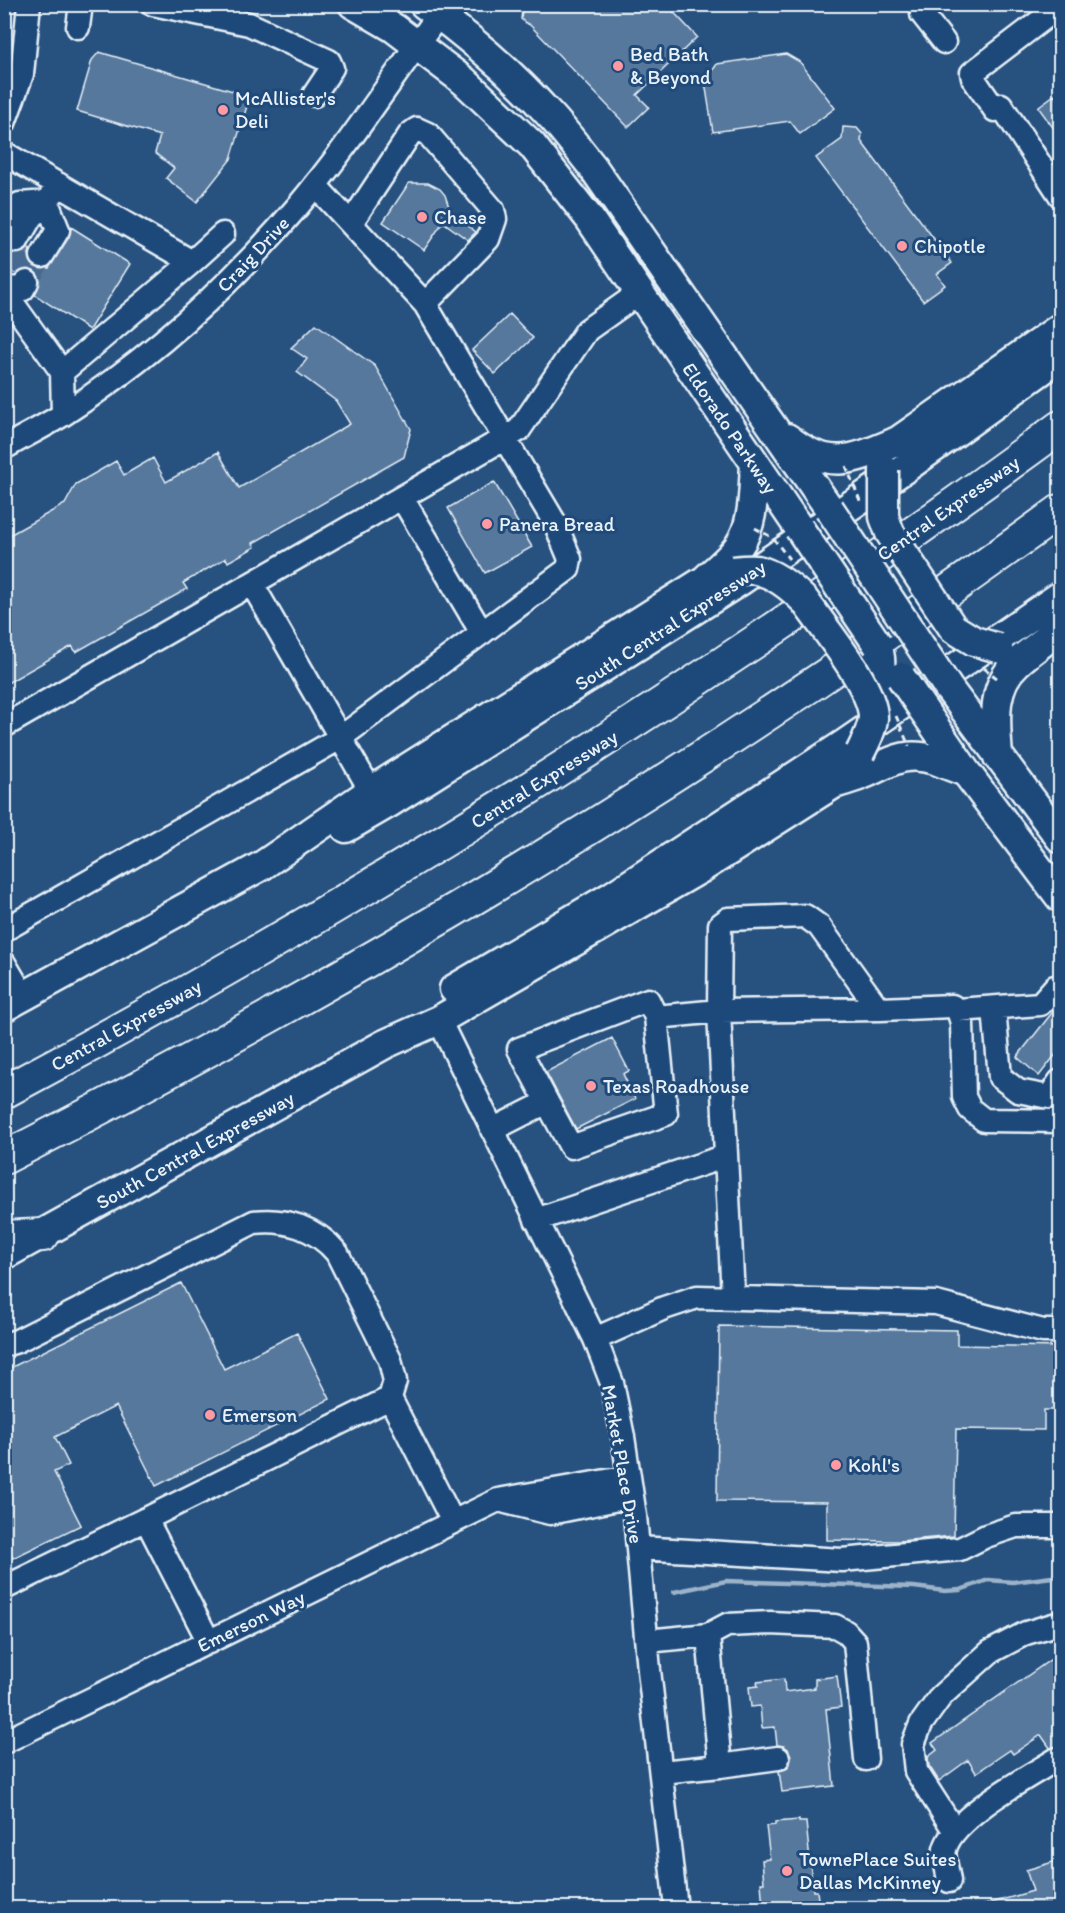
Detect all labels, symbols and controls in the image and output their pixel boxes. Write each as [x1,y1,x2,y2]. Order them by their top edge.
place label: Bed Bath & Beyond [630,42,711,89]
marker: Bed Bath & Beyond [611,59,625,73]
place label: McAllister's Deli [235,86,336,133]
marker: McAllister's Deli [216,103,230,117]
place label: Chase [434,205,486,229]
marker: Chase [415,210,429,224]
street label: Craig Drive [212,211,294,297]
place label: Chipotle [914,234,986,258]
marker: Chipotle [895,239,909,253]
street label: Eldorado Parkway [677,358,783,499]
street label: Central Expressway [872,450,1024,566]
place label: Panera Bread [499,512,615,536]
marker: Panera Bread [480,517,494,531]
street label: South Central Expressway [570,554,770,696]
street label: Central Expressway [466,724,622,834]
street label: Central Expressway [47,973,206,1076]
place label: Texas Roadhouse [603,1074,749,1098]
marker: Texas Roadhouse [584,1079,598,1093]
street label: South Central Expressway [92,1085,299,1214]
street label: Market Place Drive [597,1383,649,1545]
place label: Emerson [222,1403,297,1427]
marker: Emerson [203,1408,217,1422]
place label: Kohl's [848,1453,900,1477]
marker: Kohl's [829,1458,843,1472]
street label: Emerson Way [193,1584,309,1657]
place label: TownePlace Suites Dallas McKinney [799,1847,956,1894]
marker: TownePlace Suites Dallas McKinney [780,1864,794,1878]

